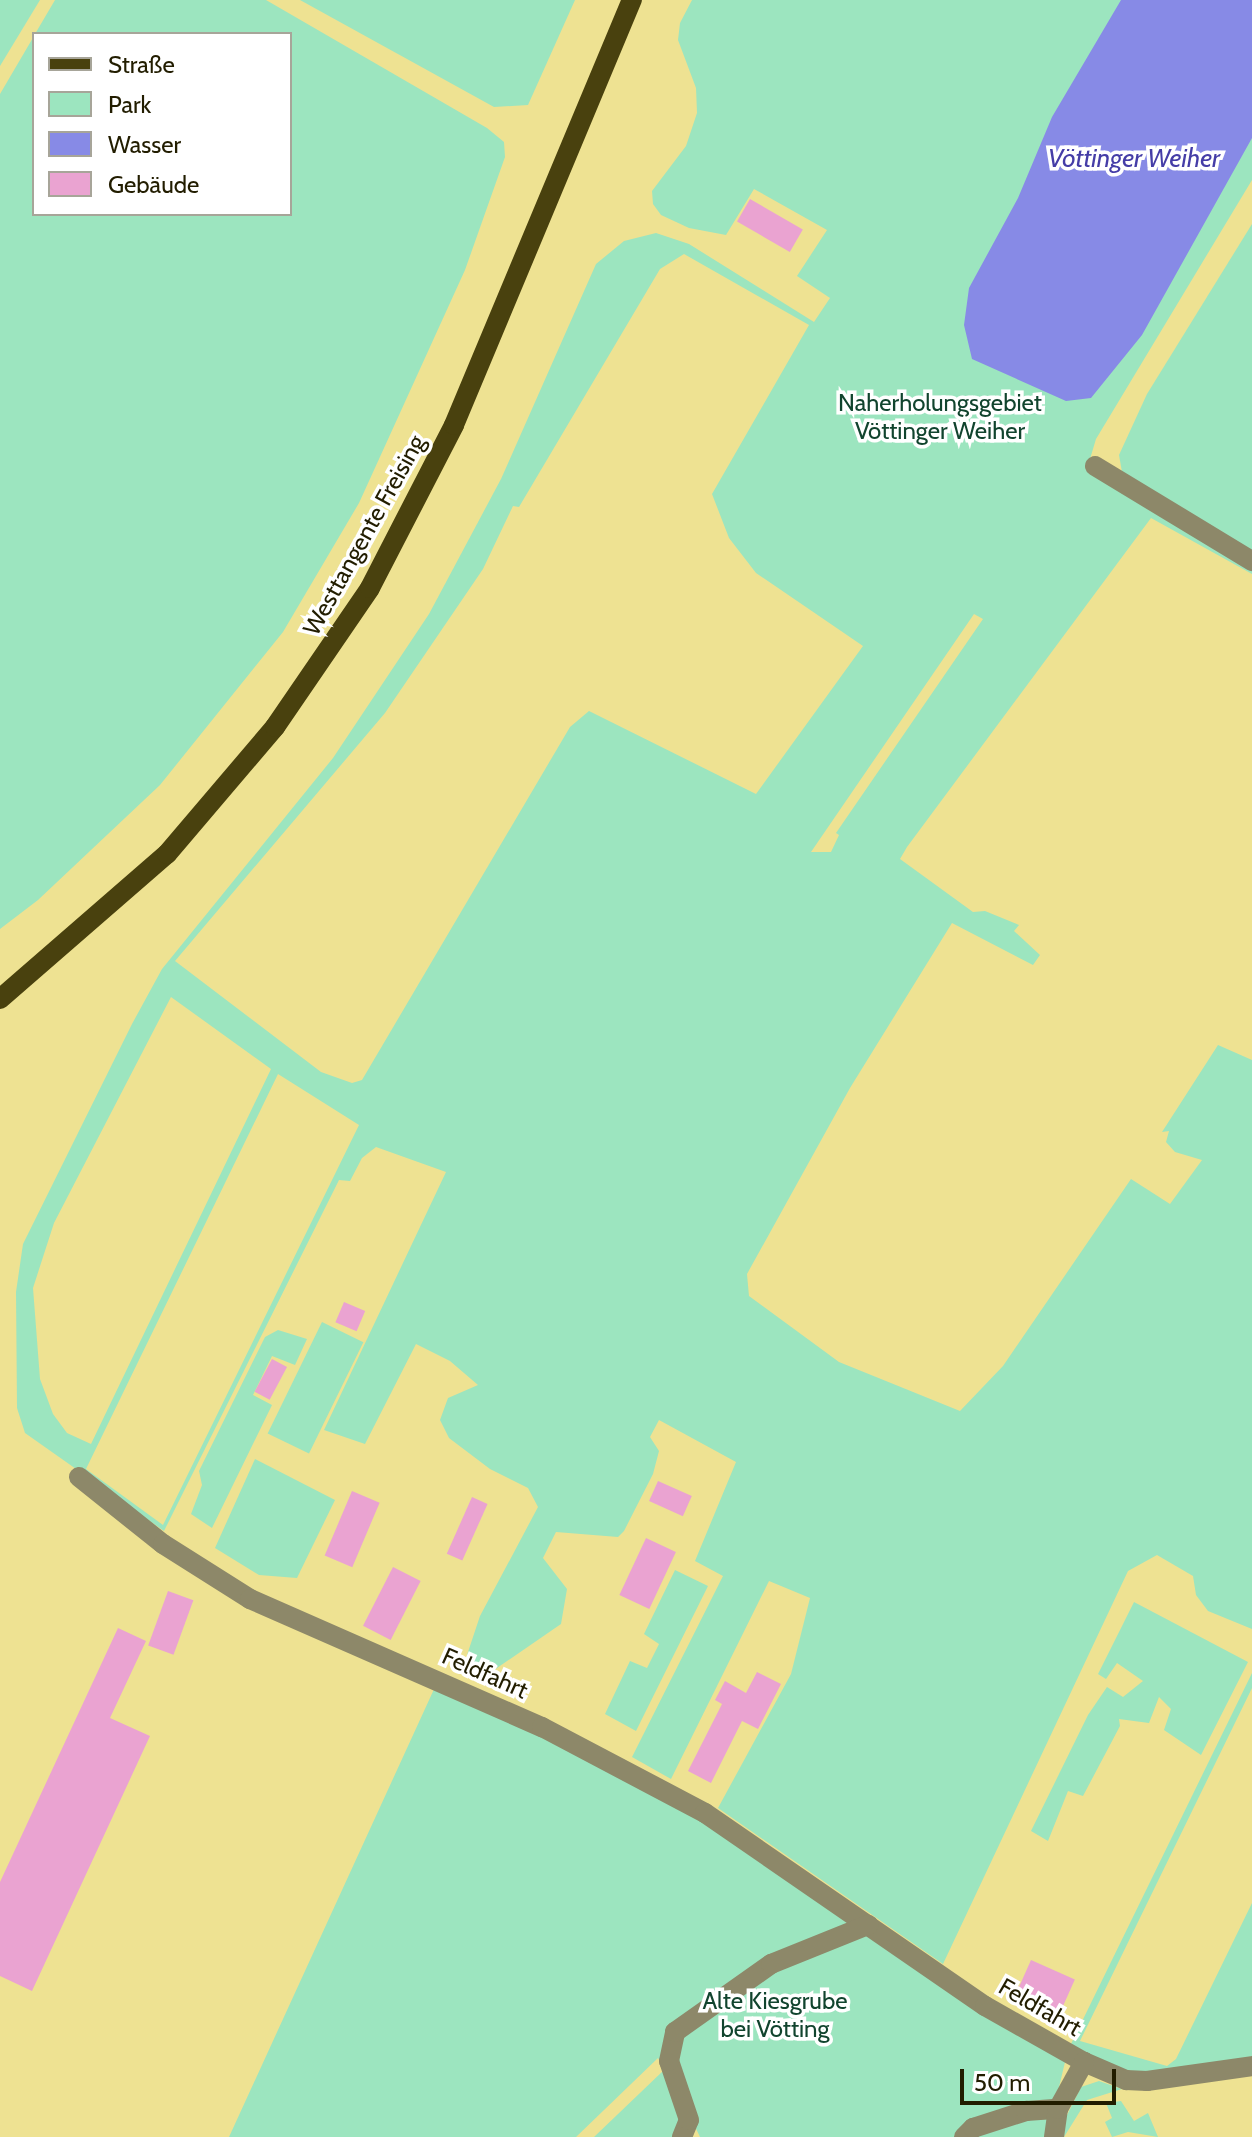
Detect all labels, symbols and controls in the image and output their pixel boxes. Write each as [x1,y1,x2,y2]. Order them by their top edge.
legend [32,32,292,216]
text: Straße [108,50,175,79]
text: Park [108,90,151,119]
text: Wasser [108,130,181,159]
water label: Vöttinger Weiher [1048,143,1220,175]
text: Gebäude [108,170,199,199]
park label: Naherholungsgebiet Vöttinger Weiher [838,389,1042,445]
street label: Westtangente Freising [297,430,431,640]
street label: Feldfahrt [438,1641,532,1705]
street label: Feldfahrt [994,1972,1086,2042]
park label: Alte Kiesgrube bei Vötting [702,1987,848,2043]
scale bar [964,2053,1120,2103]
text: 50 m [974,2068,1030,2097]

